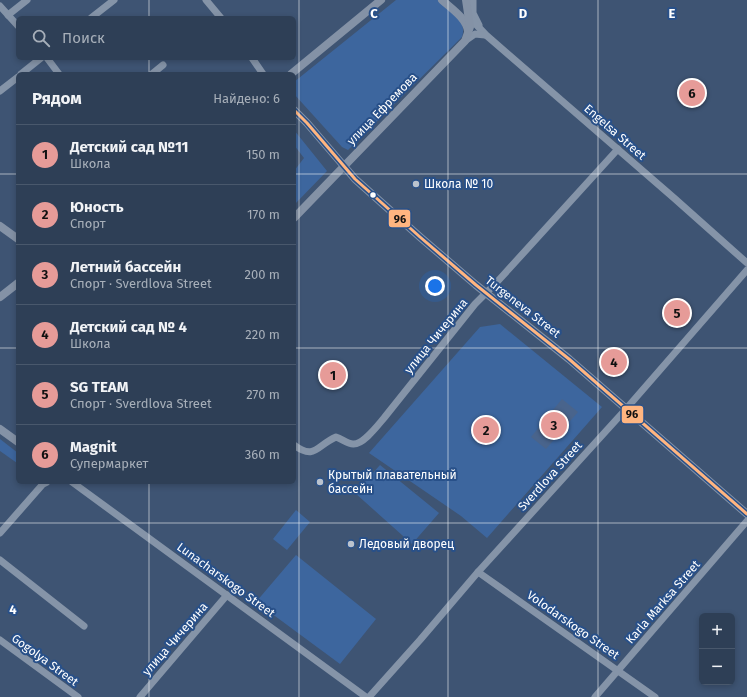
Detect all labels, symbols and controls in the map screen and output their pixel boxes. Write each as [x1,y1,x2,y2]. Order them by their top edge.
text: C [370,6,378,21]
text: D [519,6,528,21]
text: E [669,6,676,21]
search box [16,16,296,60]
icon: search [30,27,52,49]
text: Поиск [62,29,105,47]
street label: улица Ефремова [344,70,420,148]
pin: 6 [679,78,705,108]
text: Рядом [32,88,82,109]
text: Найдено: 6 [213,91,280,106]
street label: Engelsa Street [581,101,649,163]
text: Детский сад №11 [70,138,189,156]
text: 1 [42,147,48,162]
text: 150 m [246,147,280,162]
text: Школа [70,156,111,171]
place label: Школа № 10 [424,177,494,191]
marker: Школа № 10 [411,179,421,189]
unlabelled marker [368,190,378,200]
text: Юность [70,198,124,216]
text: 2 [42,207,48,222]
text: 170 m [247,207,280,222]
line badge: 96 [388,209,411,228]
text: 96 [394,213,406,226]
text: Спорт [70,216,106,231]
text: Летний бассейн [70,258,181,276]
text: 3 [42,267,48,282]
text: 200 m [244,267,280,282]
street label: Turgeneva Street [483,273,564,341]
text: Спорт · Sverdlova Street [70,276,212,291]
your location [425,276,445,296]
street label: улица Чичерина [402,296,470,376]
pin: 5 [664,298,690,328]
text: Детский сад № 4 [70,318,187,336]
text: 4 [41,327,49,342]
text: 220 m [245,327,280,342]
text: Школа [70,336,111,351]
pin: 4 [601,347,627,377]
pin: 1 [320,360,346,390]
text: SG TEAM [70,378,128,396]
text: 5 [42,387,48,402]
text: 270 m [246,387,280,402]
text: Спорт · Sverdlova Street [70,396,212,411]
line badge: 96 [621,405,644,424]
text: 96 [626,408,638,421]
pin: 3 [541,410,567,440]
pin: 2 [473,415,499,445]
text: Magnit [70,438,117,456]
street label: Sverdlova Street [515,438,585,514]
text: 6 [41,447,49,462]
text: 360 m [245,447,280,462]
text: Супермаркет [70,456,148,471]
place label: Крытый плавательный бассейн [328,468,457,496]
marker: Крытый плавательный бассейн [315,477,325,487]
place label: Ледовый дворец [359,537,454,551]
marker: Ледовый дворец [346,539,356,549]
street label: Lunacharskogo Street [174,540,278,621]
street label: Karla Marksa Street [623,557,703,646]
street label: Volodarskogo Street [524,588,622,662]
street label: улица Чичерина [139,600,211,678]
text: 4 [9,602,17,617]
map controls [699,613,735,685]
button: + [699,613,735,649]
street label: Gogolya Street [9,631,82,689]
button: − [699,649,735,685]

